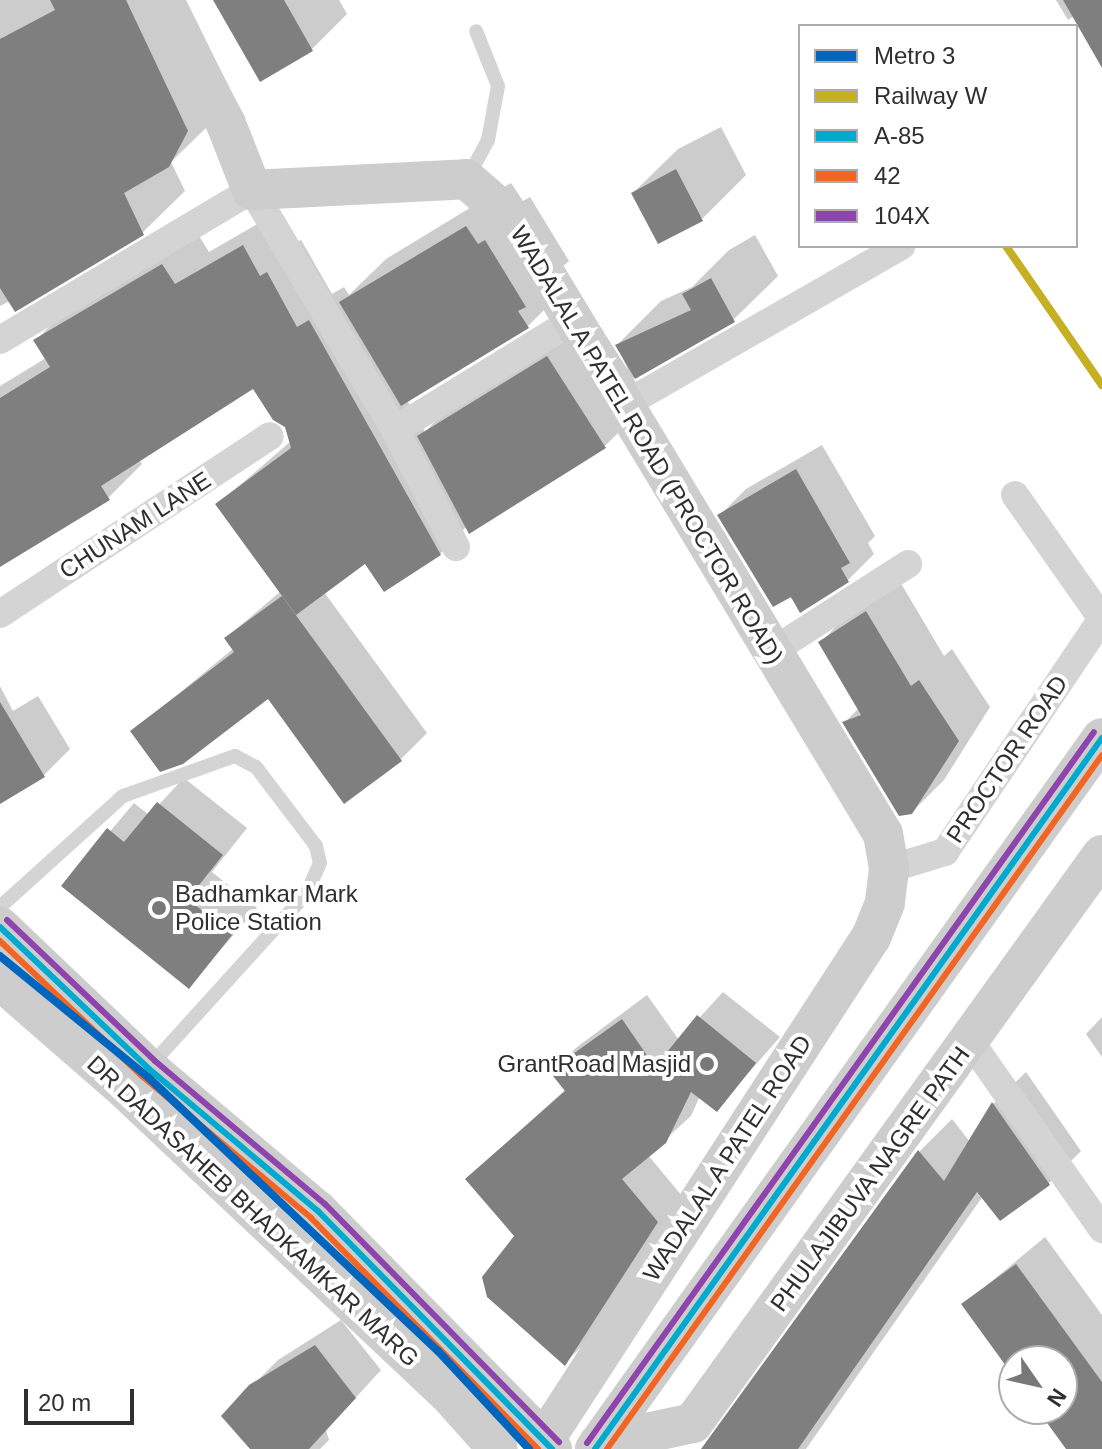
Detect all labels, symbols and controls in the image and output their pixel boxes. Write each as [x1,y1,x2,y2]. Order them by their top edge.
legend [798,24,1078,248]
text: Metro 3 [874,42,955,69]
text: Railway W [874,82,987,109]
text: A-85 [874,122,925,149]
text: 42 [874,162,901,189]
text: 104X [874,202,930,229]
street label: WADALAL A PATEL ROAD (PROCTOR ROAD) [503,219,791,671]
street label: CHUNAM LANE [54,465,216,585]
street label: PROCTOR ROAD [940,670,1074,848]
place label: Badhamkar Mark Police Station [175,880,358,936]
marker: Badhamkar Mark Police Station [150,899,168,917]
street label: WADALAL A PATEL ROAD [636,1028,818,1288]
street label: PHULAJIBUVA NAGRE PATH [764,1041,976,1317]
street label: DR DADASAHEB BHADKAMKAR MARG [81,1049,425,1373]
place label: GrantRoad Masjid [498,1050,691,1078]
marker: GrantRoad Masjid [698,1055,716,1073]
north arrow [998,1345,1078,1425]
scale bar [28,1373,138,1423]
text: N [1042,1384,1071,1411]
text: 20 m [38,1389,91,1416]

